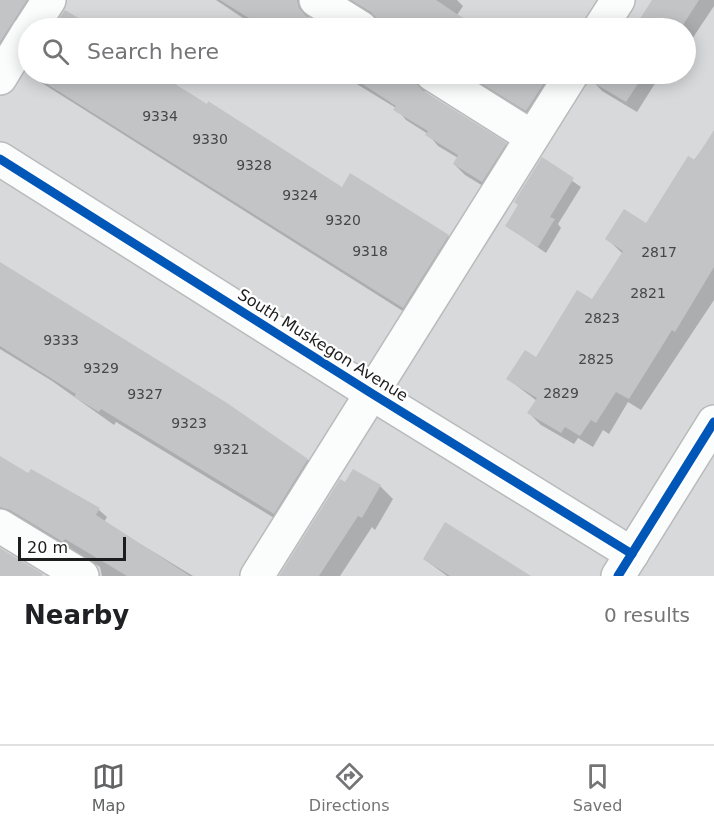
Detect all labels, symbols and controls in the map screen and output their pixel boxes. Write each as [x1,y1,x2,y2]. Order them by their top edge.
search box [18,18,696,84]
icon: search [39,35,72,68]
text: Search here [87,39,219,64]
house number: 9334 [142,108,178,124]
house number: 9330 [192,131,228,147]
house number: 9328 [236,157,272,173]
house number: 9324 [282,187,318,203]
house number: 9320 [325,212,361,228]
house number: 9318 [352,243,388,259]
house number: 2817 [641,244,677,260]
street label: South Muskegon Avenue [234,285,412,405]
house number: 2821 [630,285,666,301]
house number: 2823 [584,310,620,326]
house number: 9333 [43,332,79,348]
house number: 2825 [578,351,614,367]
house number: 9329 [83,360,119,376]
house number: 2829 [543,385,579,401]
house number: 9327 [127,386,163,402]
house number: 9323 [171,415,207,431]
house number: 9321 [213,441,249,457]
scale bar [18,534,126,562]
text: 20 m [27,538,68,557]
text: Nearby [24,600,129,630]
text: 0 results [604,603,690,627]
tab: Map [92,760,125,815]
tab: Directions [309,760,389,815]
tab: Saved [573,760,622,815]

